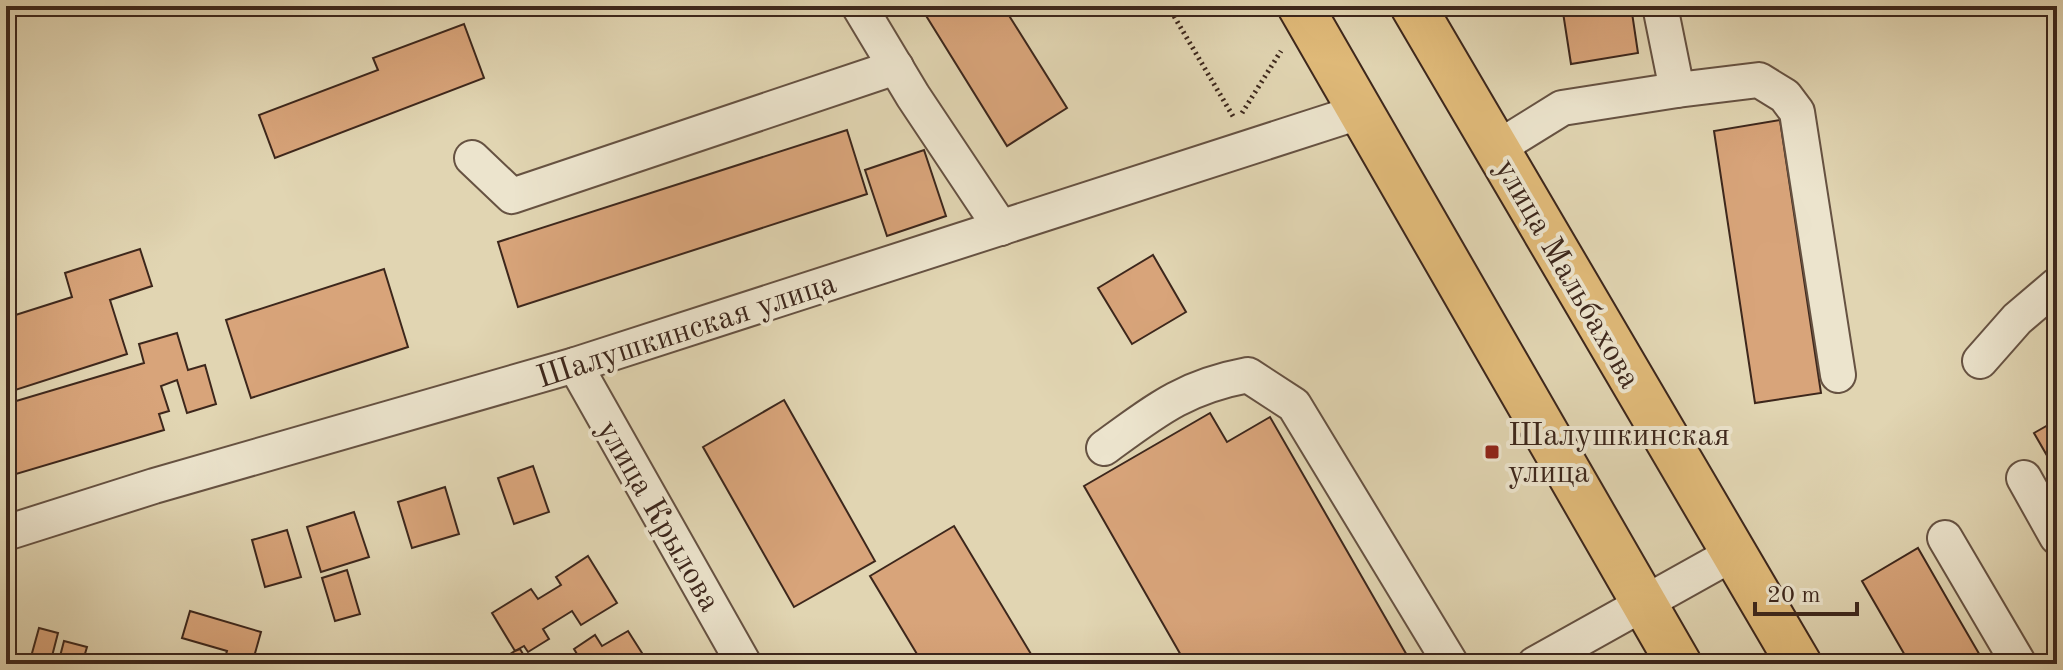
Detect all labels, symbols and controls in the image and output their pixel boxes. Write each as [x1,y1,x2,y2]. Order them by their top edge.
street label: улица Мальбахова [1488,154,1645,395]
street label: Шалушкинская улица [533,268,841,395]
street label: улица Крылова [590,415,725,618]
place label: Шалушкинская улица [1508,421,1730,490]
marker: Шалушкинская улица [1483,443,1501,461]
scale bar [1755,566,1857,616]
text: 20 m [1767,584,1821,608]

